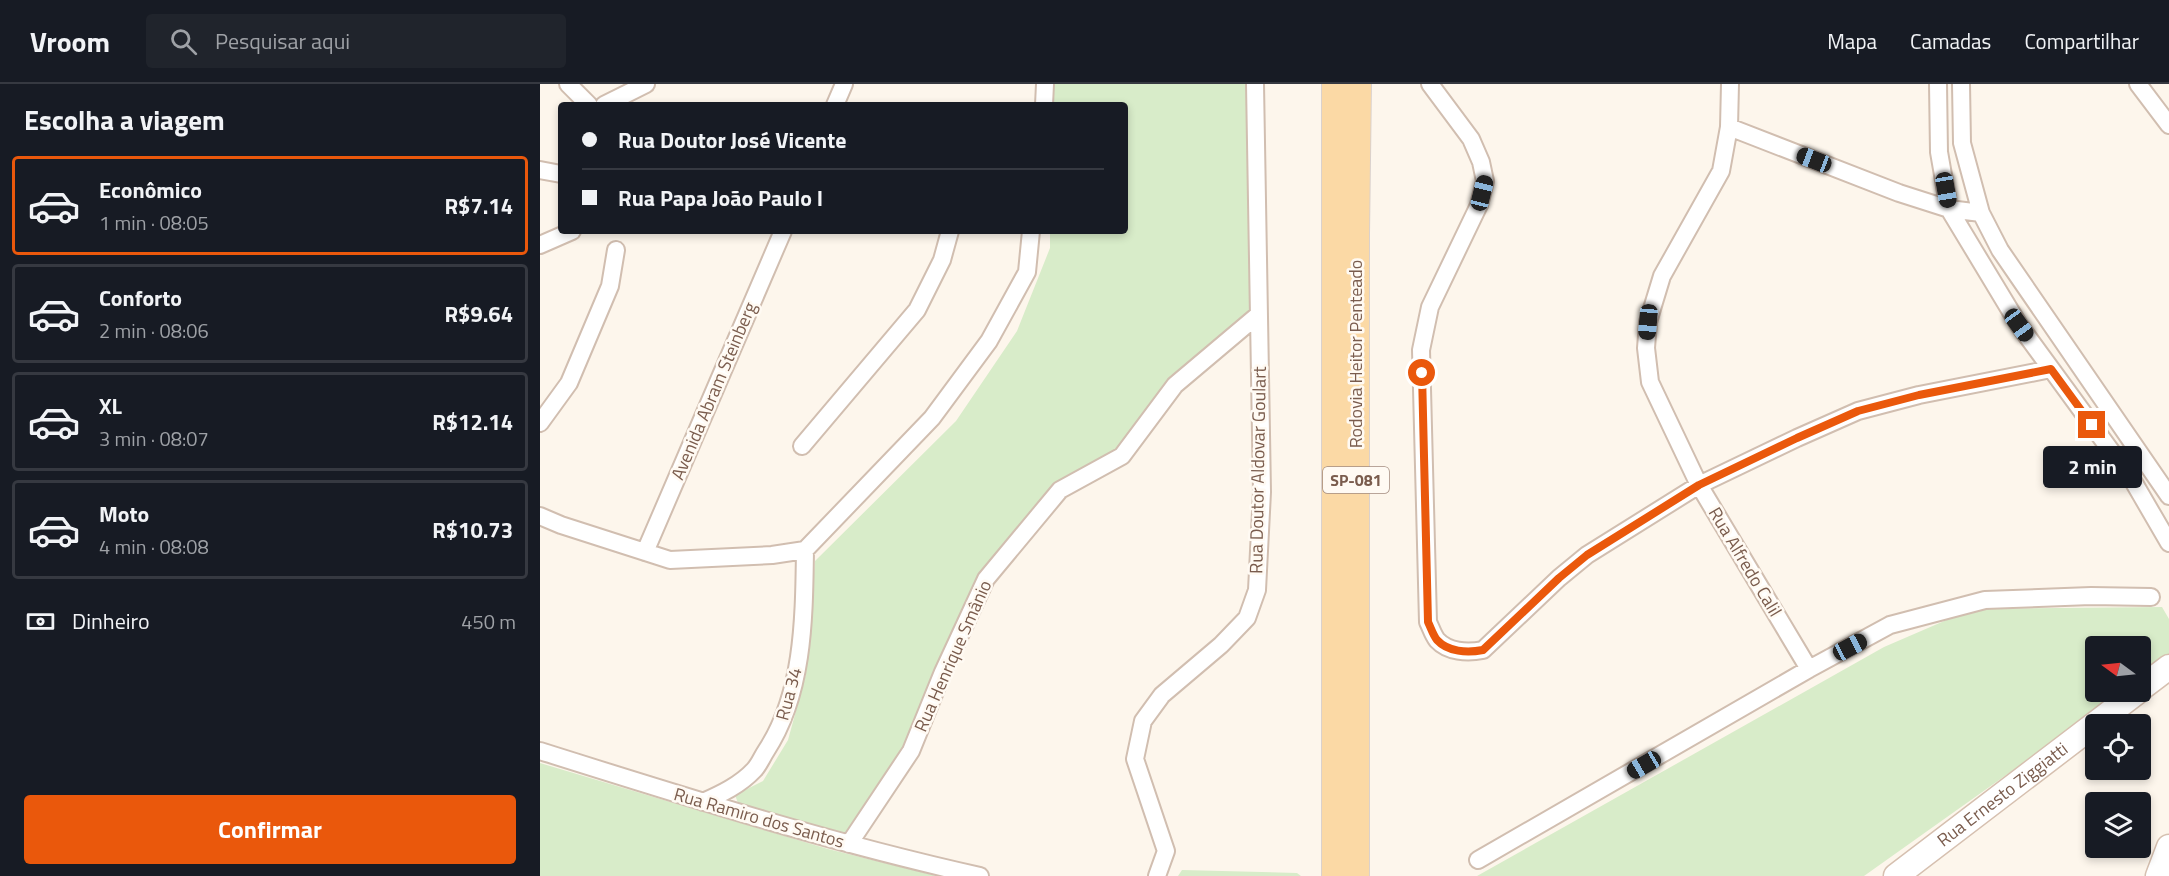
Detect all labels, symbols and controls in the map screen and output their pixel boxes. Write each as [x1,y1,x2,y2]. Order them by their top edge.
search box [146,14,566,68]
text: Vroom [30,20,110,63]
text: Pesquisar aqui [215,24,350,58]
icon: search [167,25,200,58]
text: Mapa [1827,25,1877,57]
text: Camadas [1910,25,1991,57]
text: Compartilhar [2024,25,2139,57]
text: Escolha a viagem [24,99,225,140]
text: Rua Doutor José Vicente [618,123,847,157]
car [1794,145,1834,175]
car [1934,171,1958,209]
text: Econômico [99,173,202,207]
car [1469,173,1495,213]
icon: car [27,179,81,233]
text: Rua Papa João Paulo I [618,181,823,215]
text: R$7.14 [444,189,513,223]
text: 1 min · 08:05 [99,207,209,238]
street label: Rodovia Heitor Penteado [1342,260,1369,448]
text: Conforto [99,281,182,315]
icon: car [27,287,81,341]
text: R$9.64 [444,297,513,331]
street label: Avenida Abram Steinberg [664,298,763,484]
car [1637,303,1659,341]
car [2001,305,2037,345]
text: 2 min · 08:06 [99,315,209,346]
route start [1408,359,1435,386]
street label: Rua Doutor Aldovar Goulart [1242,365,1273,574]
text: XL [99,389,122,423]
icon: car [27,395,81,449]
text: R$12.14 [432,405,513,439]
route end [2078,411,2105,438]
text: 3 min · 08:07 [99,423,209,454]
callout: 2 min [2042,446,2142,488]
text: 2 min [2068,451,2117,482]
road number: SP-081 [1323,467,1389,493]
text: Moto [99,497,149,531]
street label: Rua Alfredo Calil [1702,502,1789,622]
icon: car [27,503,81,557]
text: R$10.73 [432,513,513,547]
text: 4 min · 08:08 [99,531,209,562]
street label: Rua Henrique Smânio [907,576,998,736]
text: Dinheiro [72,604,150,638]
icon: cash [24,605,57,638]
text: 450 m [461,606,516,637]
car [1830,631,1870,663]
north arrow [2085,636,2151,702]
map controls [2085,636,2151,858]
street label: Rua 34 [769,664,809,723]
button: locate [2085,714,2151,780]
street label: Rua Ernesto Ziggiatti [1931,735,2073,853]
car [1624,748,1664,782]
street label: Rua Ramiro dos Santos [671,780,848,855]
button: layers [2085,792,2151,858]
button: Confirmar [24,795,516,864]

